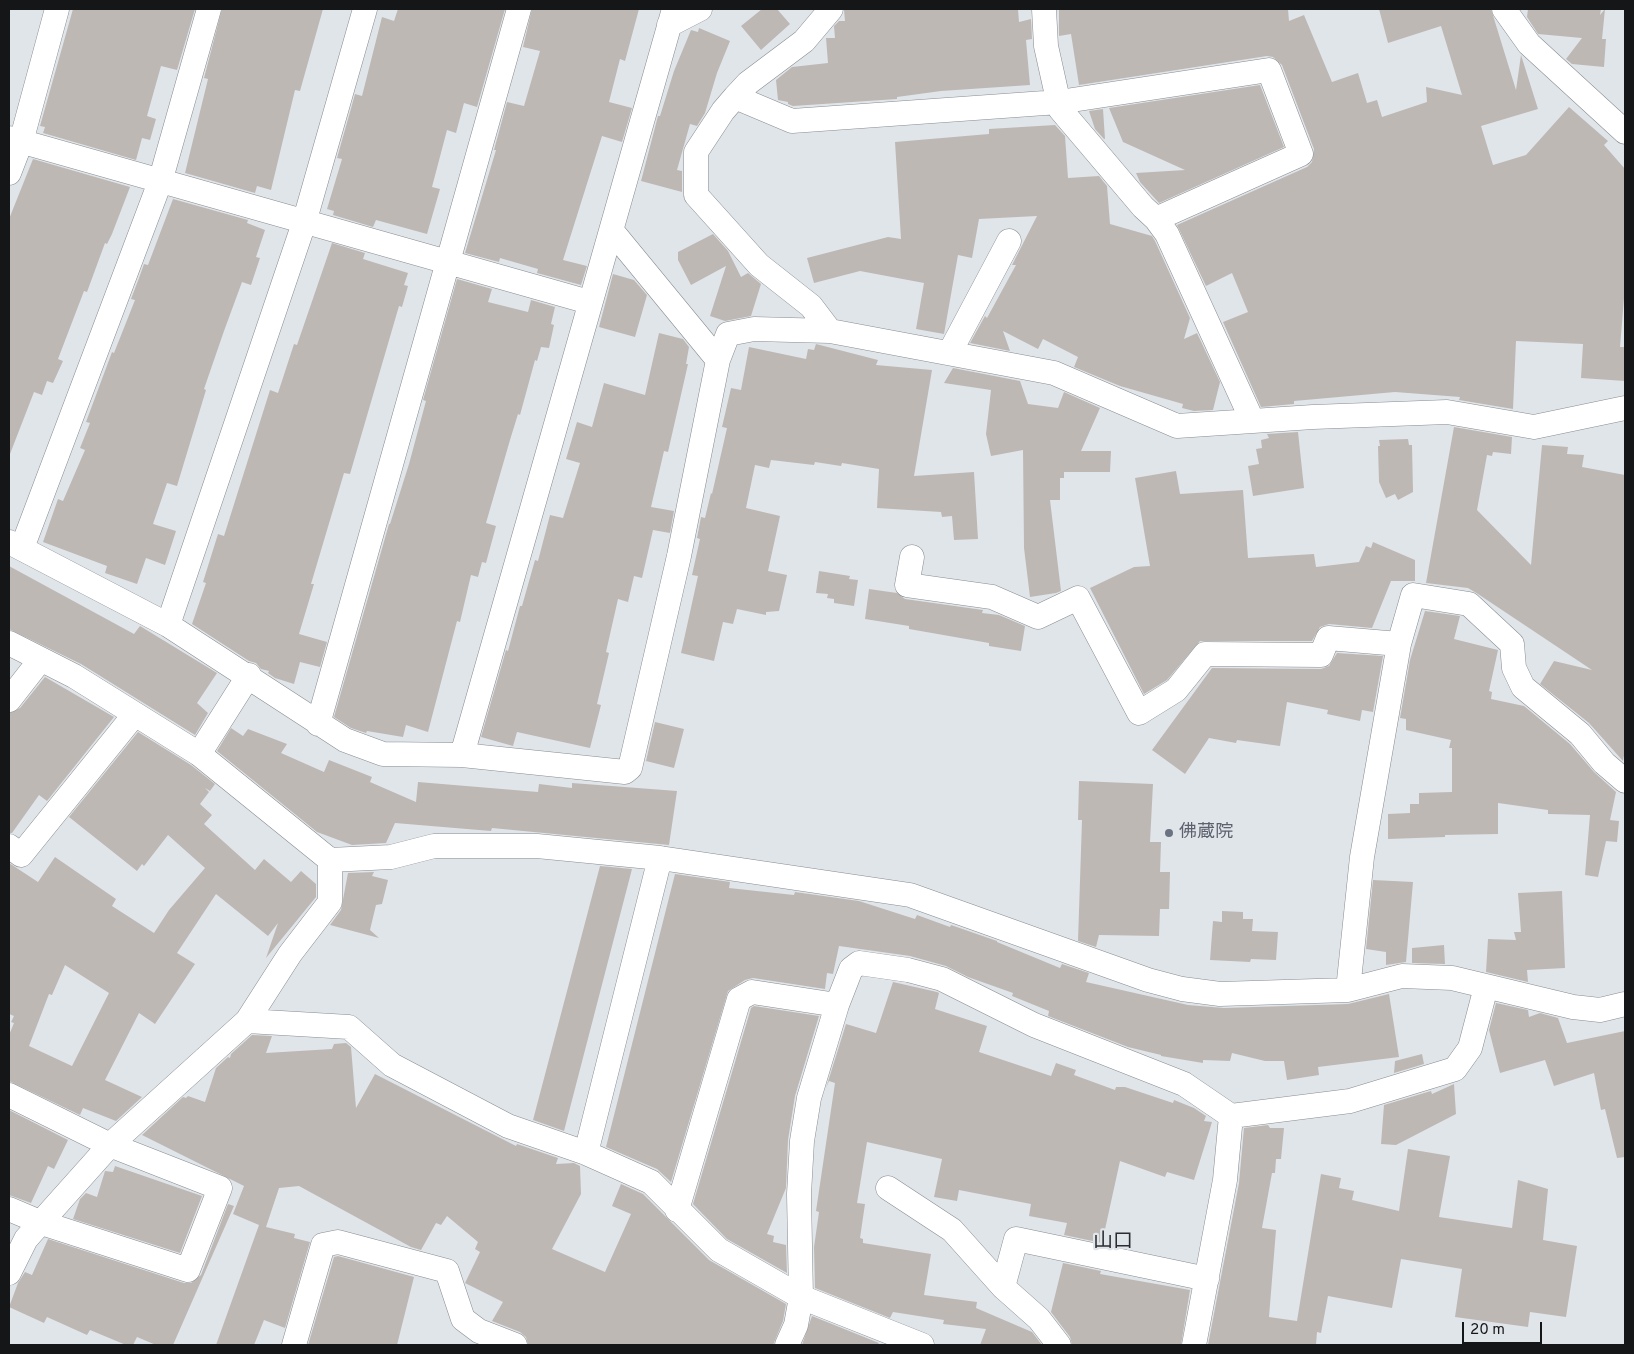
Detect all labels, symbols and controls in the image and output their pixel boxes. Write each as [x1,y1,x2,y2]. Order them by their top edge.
place label: 佛蔵院 [1179,822,1233,844]
marker: 佛蔵院 [1163,827,1175,839]
district label: 山口 [1093,1231,1133,1255]
scale bar [1464,1312,1544,1344]
text: 20 m [1470,1321,1505,1340]

